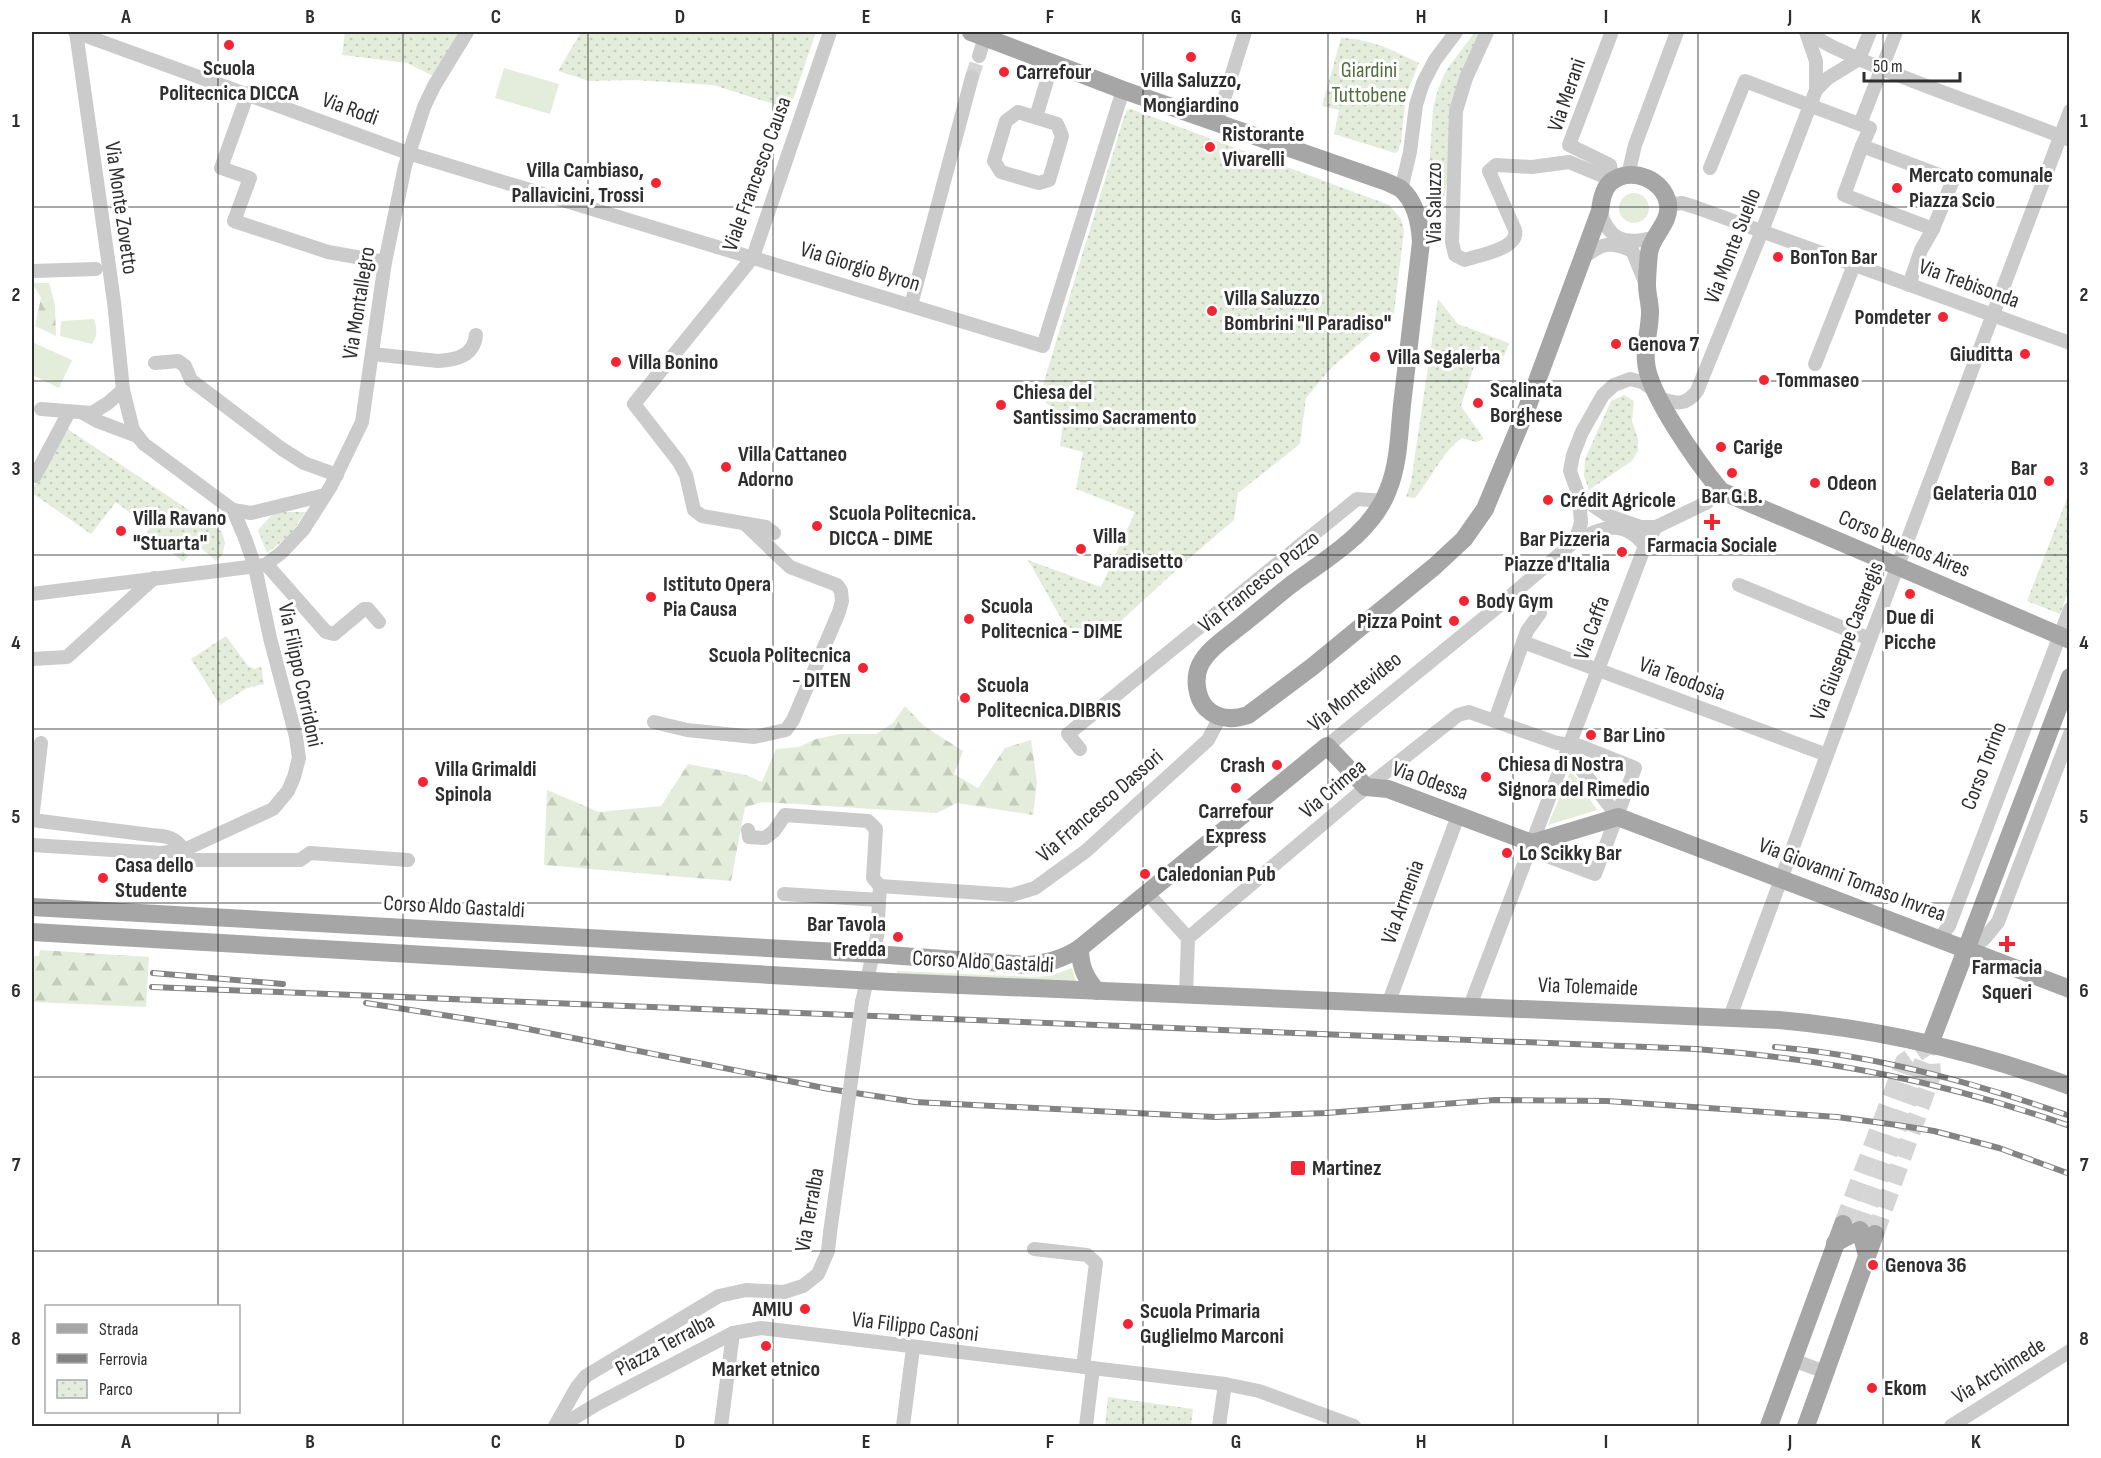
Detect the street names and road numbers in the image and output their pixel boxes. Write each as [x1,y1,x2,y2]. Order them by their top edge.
street label: Via Merani [1542,55,1592,135]
street label: Via Rodi [318,86,382,132]
street label: Viale Francesco Causa [717,93,797,255]
street label: Via Monte Zovetto [98,140,144,276]
street label: Via Saluzzo [1421,162,1448,244]
street label: Via Monte Suello [1699,185,1767,307]
street label: Via Giorgio Byron [797,236,923,298]
street label: Via Montallegro [337,245,381,361]
street label: Via Trebisonda [1915,253,2023,315]
street label: Corso Buenos Aires [1834,504,1974,584]
street label: Via Francesco Pozzo [1193,525,1325,639]
street label: Via Giuseppe Casaregis [1804,558,1890,724]
street label: Via Caffa [1568,593,1616,663]
street label: Via Filippo Corridoni [272,601,328,749]
street label: Via Montevideo [1303,646,1407,738]
street label: Via Teodosia [1635,651,1729,707]
street label: Corso Torino [1955,718,2013,814]
street label: Via Francesco Dassori [1031,744,1169,868]
street label: Via Crimea [1294,753,1372,825]
street label: Via Odessa [1388,755,1472,807]
street label: Via Giovanni Tomaso Invrea [1755,832,1949,928]
street label: Via Armenia [1375,856,1431,948]
street label: Corso Aldo Gastaldi [383,890,525,924]
street label: Corso Aldo Gastaldi [912,945,1054,979]
street label: Via Tolemaide [1537,972,1639,1002]
street label: Via Terralba [789,1166,831,1254]
street label: Via Filippo Casoni [850,1306,980,1348]
street label: Piazza Terralba [611,1308,719,1382]
street label: Via Archimede [1947,1332,2051,1410]

